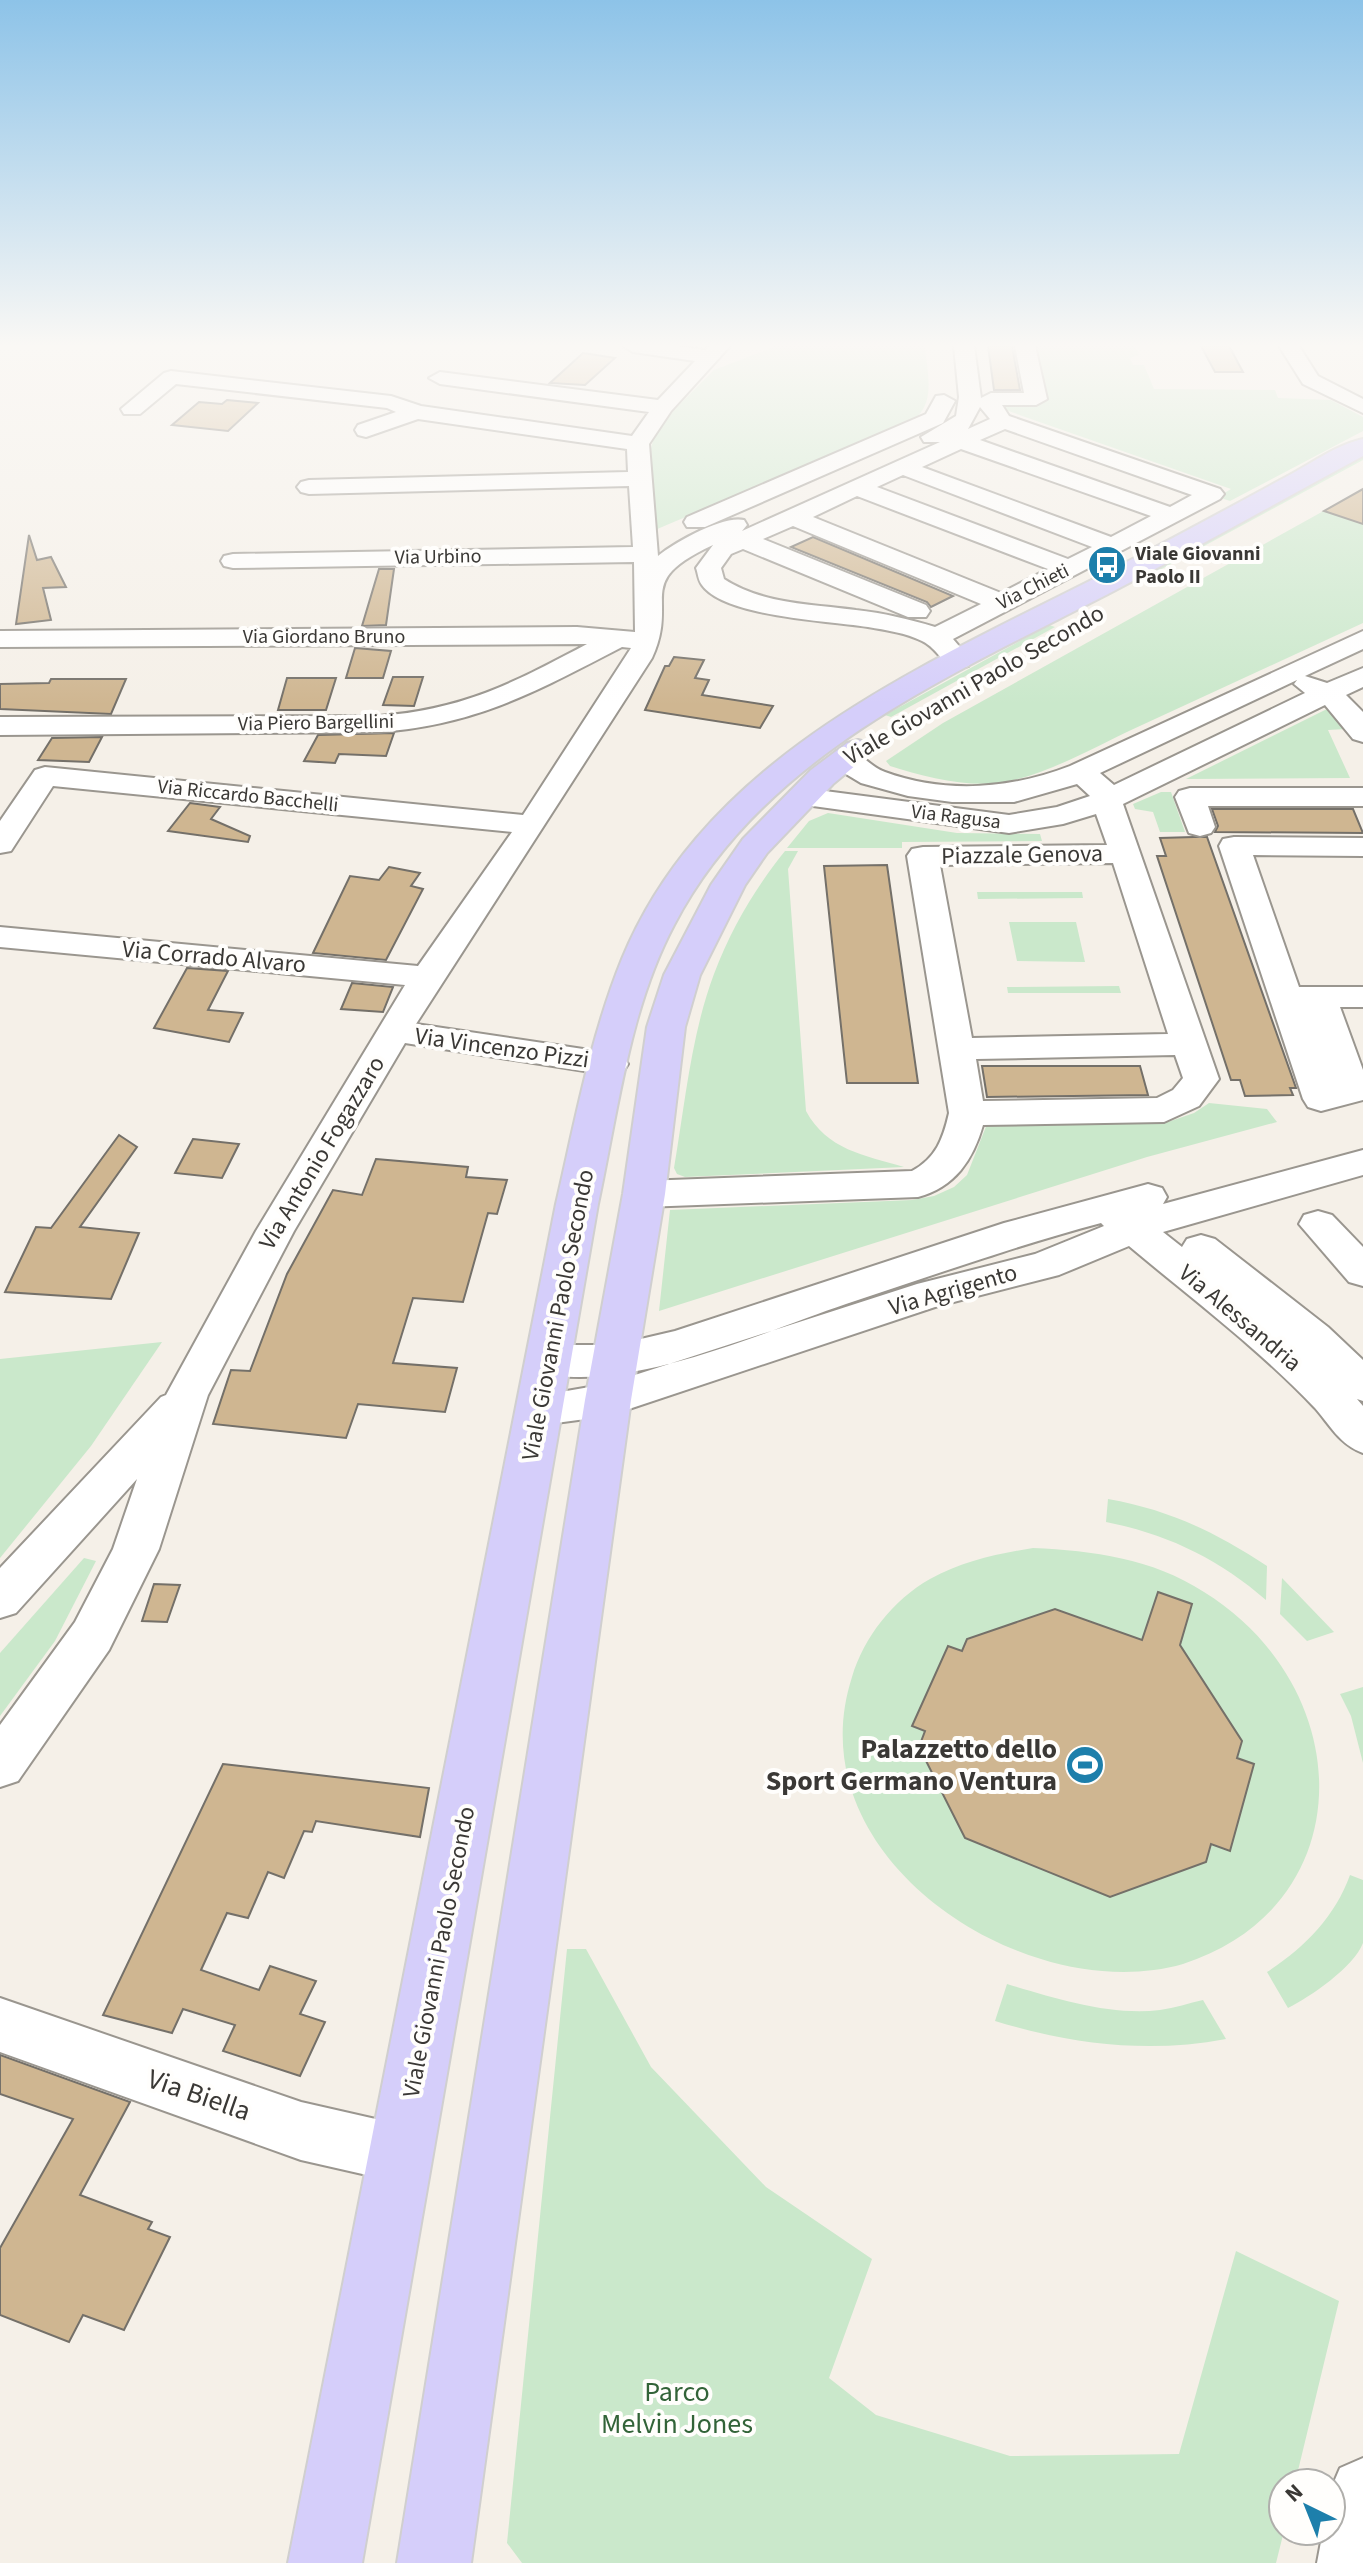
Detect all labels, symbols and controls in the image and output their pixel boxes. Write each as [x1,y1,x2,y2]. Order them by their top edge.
place label: Viale Giovanni Paolo II [1134,540,1260,591]
street label: Via Urbino [394,542,482,572]
bus stop icon: Viale Giovanni Paolo II [1086,544,1128,586]
street label: Via Chieti [992,557,1074,617]
street label: Viale Giovanni Paolo Secondo [837,596,1111,774]
street label: Via Giordano Bruno [243,623,405,651]
street label: Via Piero Bargellini [238,708,394,738]
street label: Via Riccardo Bacchelli [156,773,340,819]
street label: Via Ragusa [910,798,1002,836]
street label: Piazzale Genova [941,836,1103,874]
street label: Via Corrado Alvaro [121,932,307,982]
street label: Via Vincenzo Pizzi [413,1018,591,1078]
street label: Via Antonio Fogazzaro [250,1050,394,1256]
street label: Viale Giovanni Paolo Secondo [513,1166,603,1464]
street label: Via Agrigento [885,1255,1021,1325]
street label: Via Alessandria [1171,1256,1309,1380]
place label: Palazzetto dello Sport Germano Ventura [766,1729,1057,1801]
sports icon: Palazzetto dello Sport Germano Ventura [1064,1744,1106,1786]
street label: Viale Giovanni Paolo Secondo [394,1803,484,2101]
street label: Via Biella [142,2059,256,2131]
park label: Parco Melvin Jones [601,2372,753,2444]
north arrow [1267,2467,1347,2547]
text: N [1278,2476,1310,2510]

